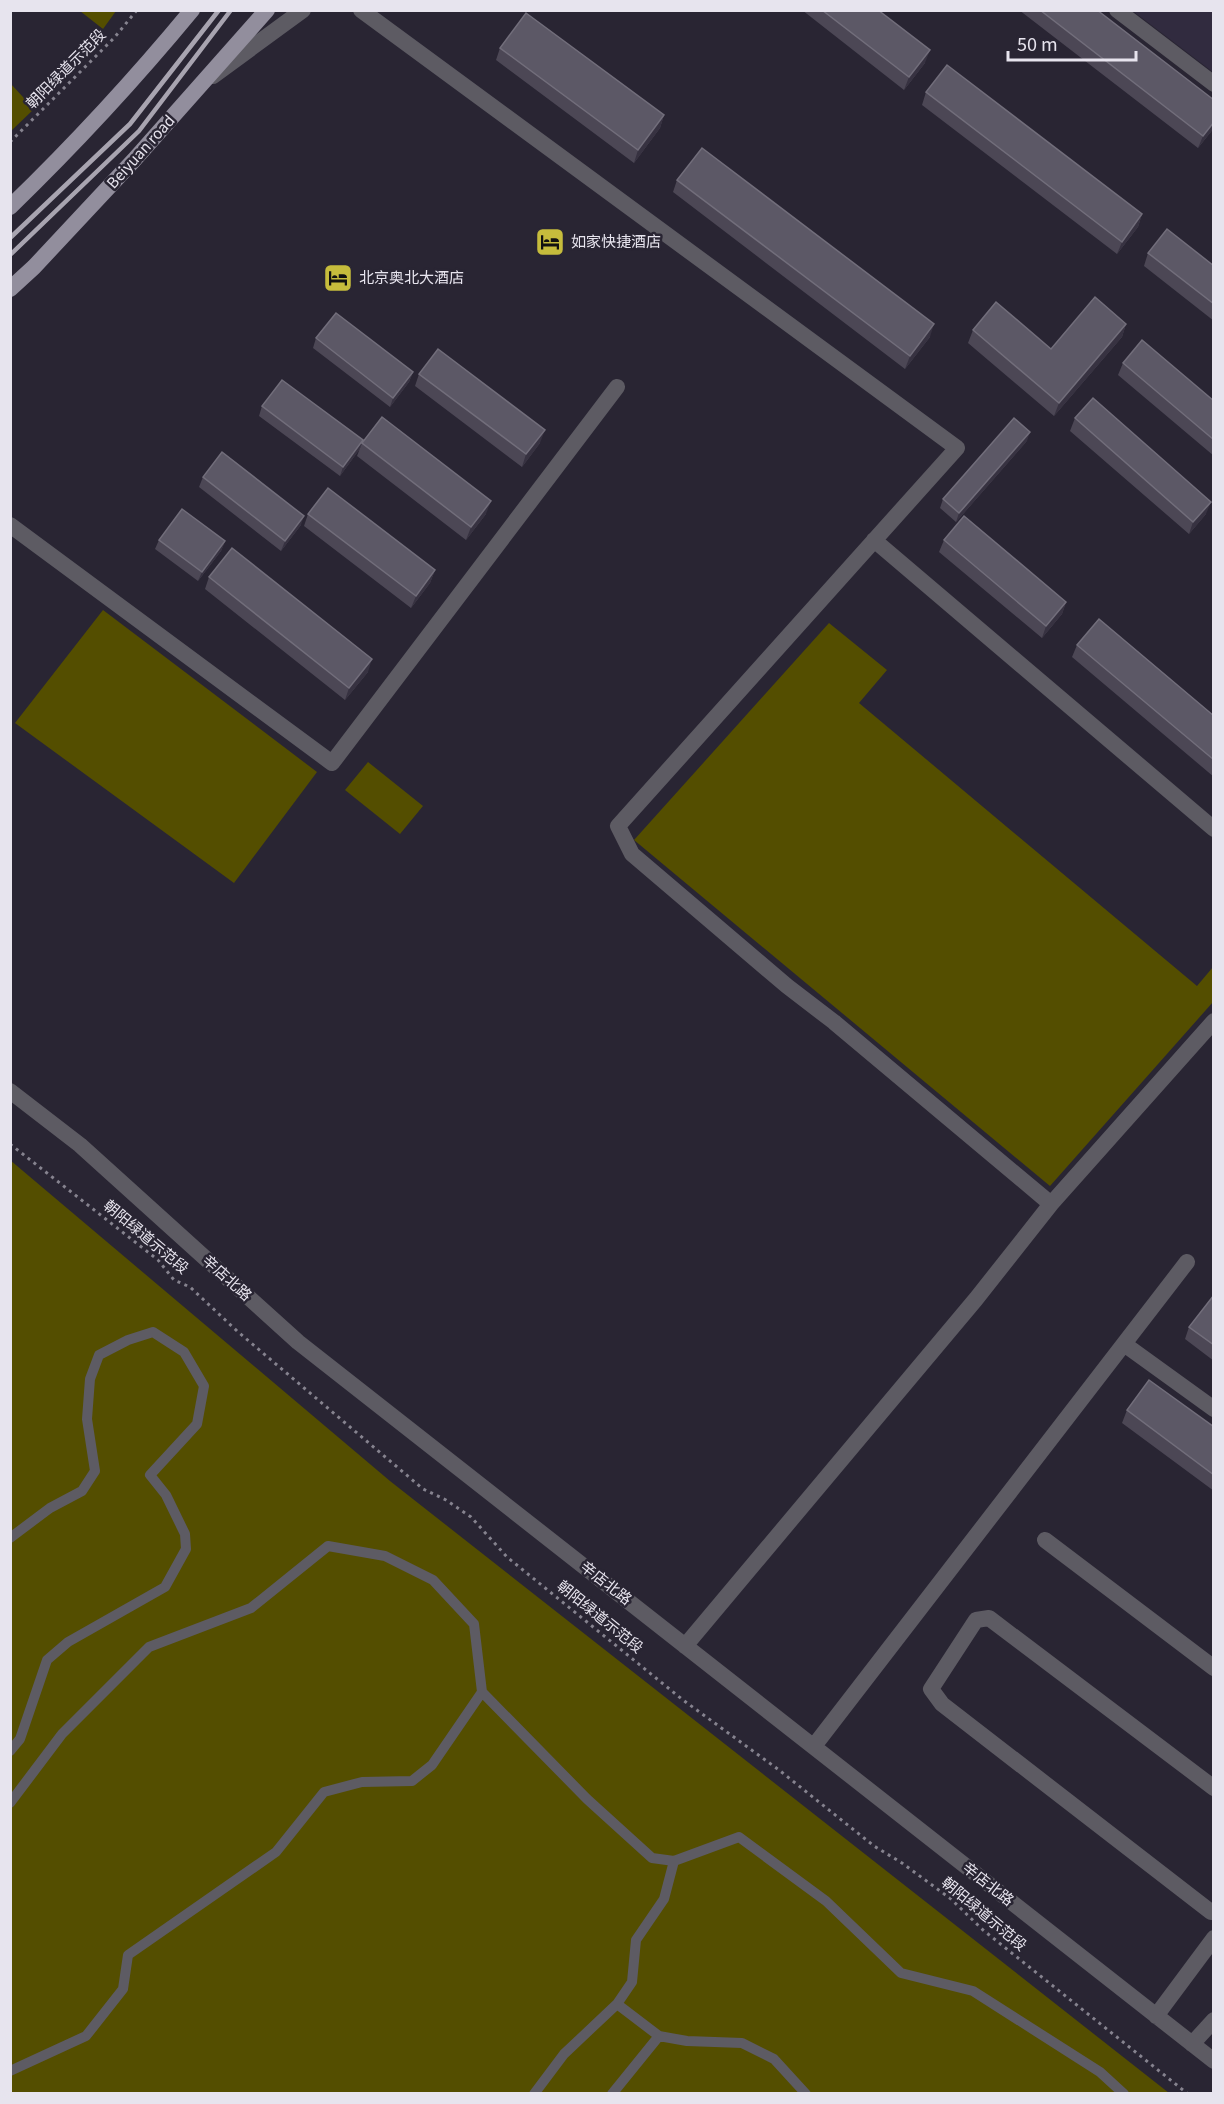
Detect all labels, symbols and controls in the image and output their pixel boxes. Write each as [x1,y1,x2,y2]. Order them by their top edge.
street label: 朝阳绿道示范段 [20,23,109,112]
scale bar [1008,24,1136,62]
text: 50 m [1017,30,1058,56]
street label: Beiyuan road [101,110,179,192]
hotel icon: 如家快捷酒店 [534,226,566,258]
place label: 如家快捷酒店 [571,230,661,251]
hotel icon: 北京奥北大酒店 [322,262,354,294]
place label: 北京奥北大酒店 [359,266,464,287]
street label: 朝阳绿道示范段 [100,1194,194,1278]
street label: 辛店北路 [199,1249,257,1305]
street label: 辛店北路 [577,1555,637,1609]
street label: 朝阳绿道示范段 [554,1575,648,1657]
street label: 辛店北路 [959,1856,1019,1910]
street label: 朝阳绿道示范段 [938,1871,1032,1955]

